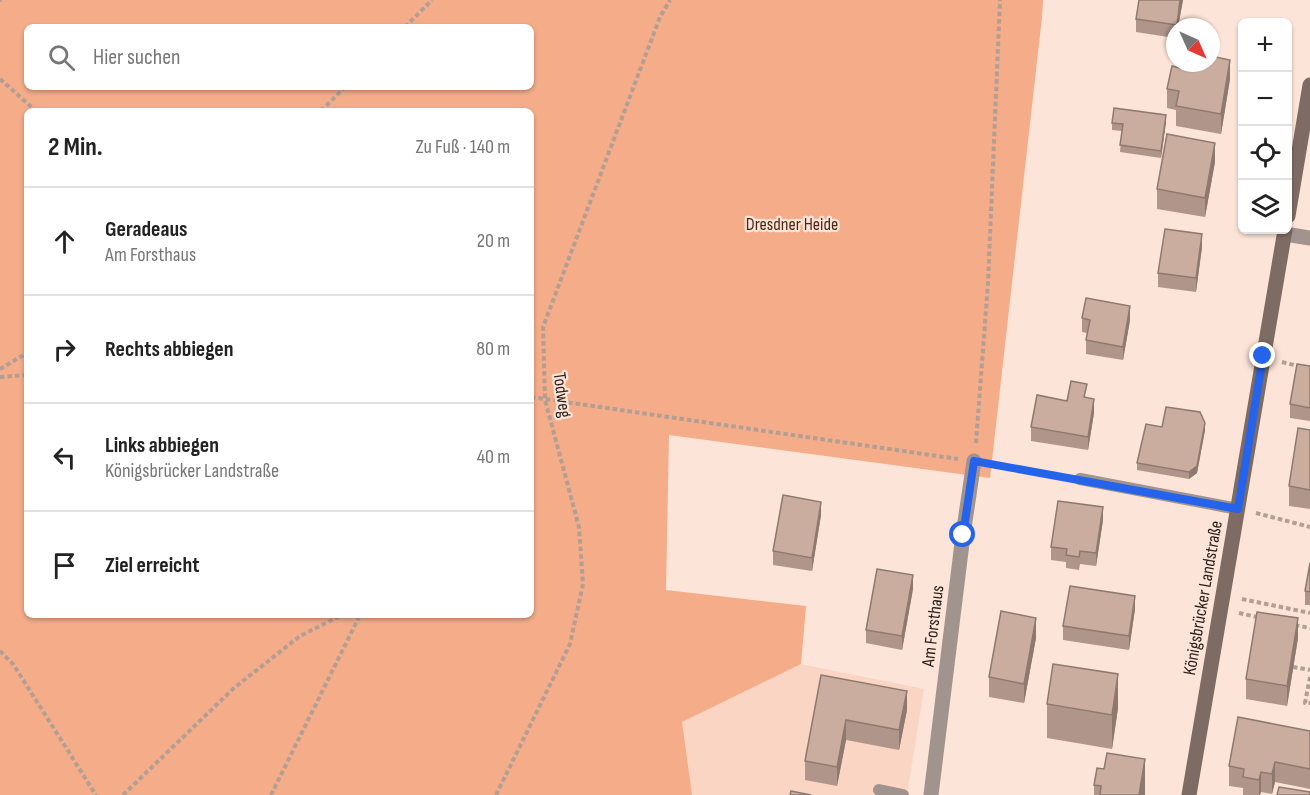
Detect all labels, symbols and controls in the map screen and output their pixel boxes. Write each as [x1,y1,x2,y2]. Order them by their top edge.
north arrow [1166,18,1220,72]
map controls [1238,18,1292,234]
button: + [1238,18,1292,72]
search box [24,24,534,90]
icon: search [45,41,78,74]
text: Hier suchen [93,44,181,71]
button: − [1238,72,1292,126]
button: locate [1238,126,1292,180]
text: 2 Min. [48,132,103,163]
text: Zu Fuß · 140 m [415,135,510,159]
button: layers [1238,180,1292,234]
park label: Dresdner Heide [746,214,838,235]
text: Geradeaus [105,216,188,243]
icon: ahead [48,225,81,258]
text: 20 m [477,229,510,253]
text: Am Forsthaus [105,243,196,267]
icon: right [48,333,81,366]
text: Rechts abbiegen [105,336,234,363]
text: 80 m [476,337,510,361]
route end [1249,342,1275,368]
street label: Todweg [548,371,576,419]
text: Links abbiegen [105,432,219,459]
icon: left [48,441,81,474]
text: 40 m [477,445,510,469]
text: Königsbrücker Landstraße [105,459,279,483]
street label: Königsbrücker Landstraße [1179,519,1227,677]
route start [949,521,975,547]
icon: arrive [48,549,81,582]
text: Ziel erreicht [105,552,200,579]
street label: Am Forsthaus [917,584,948,669]

